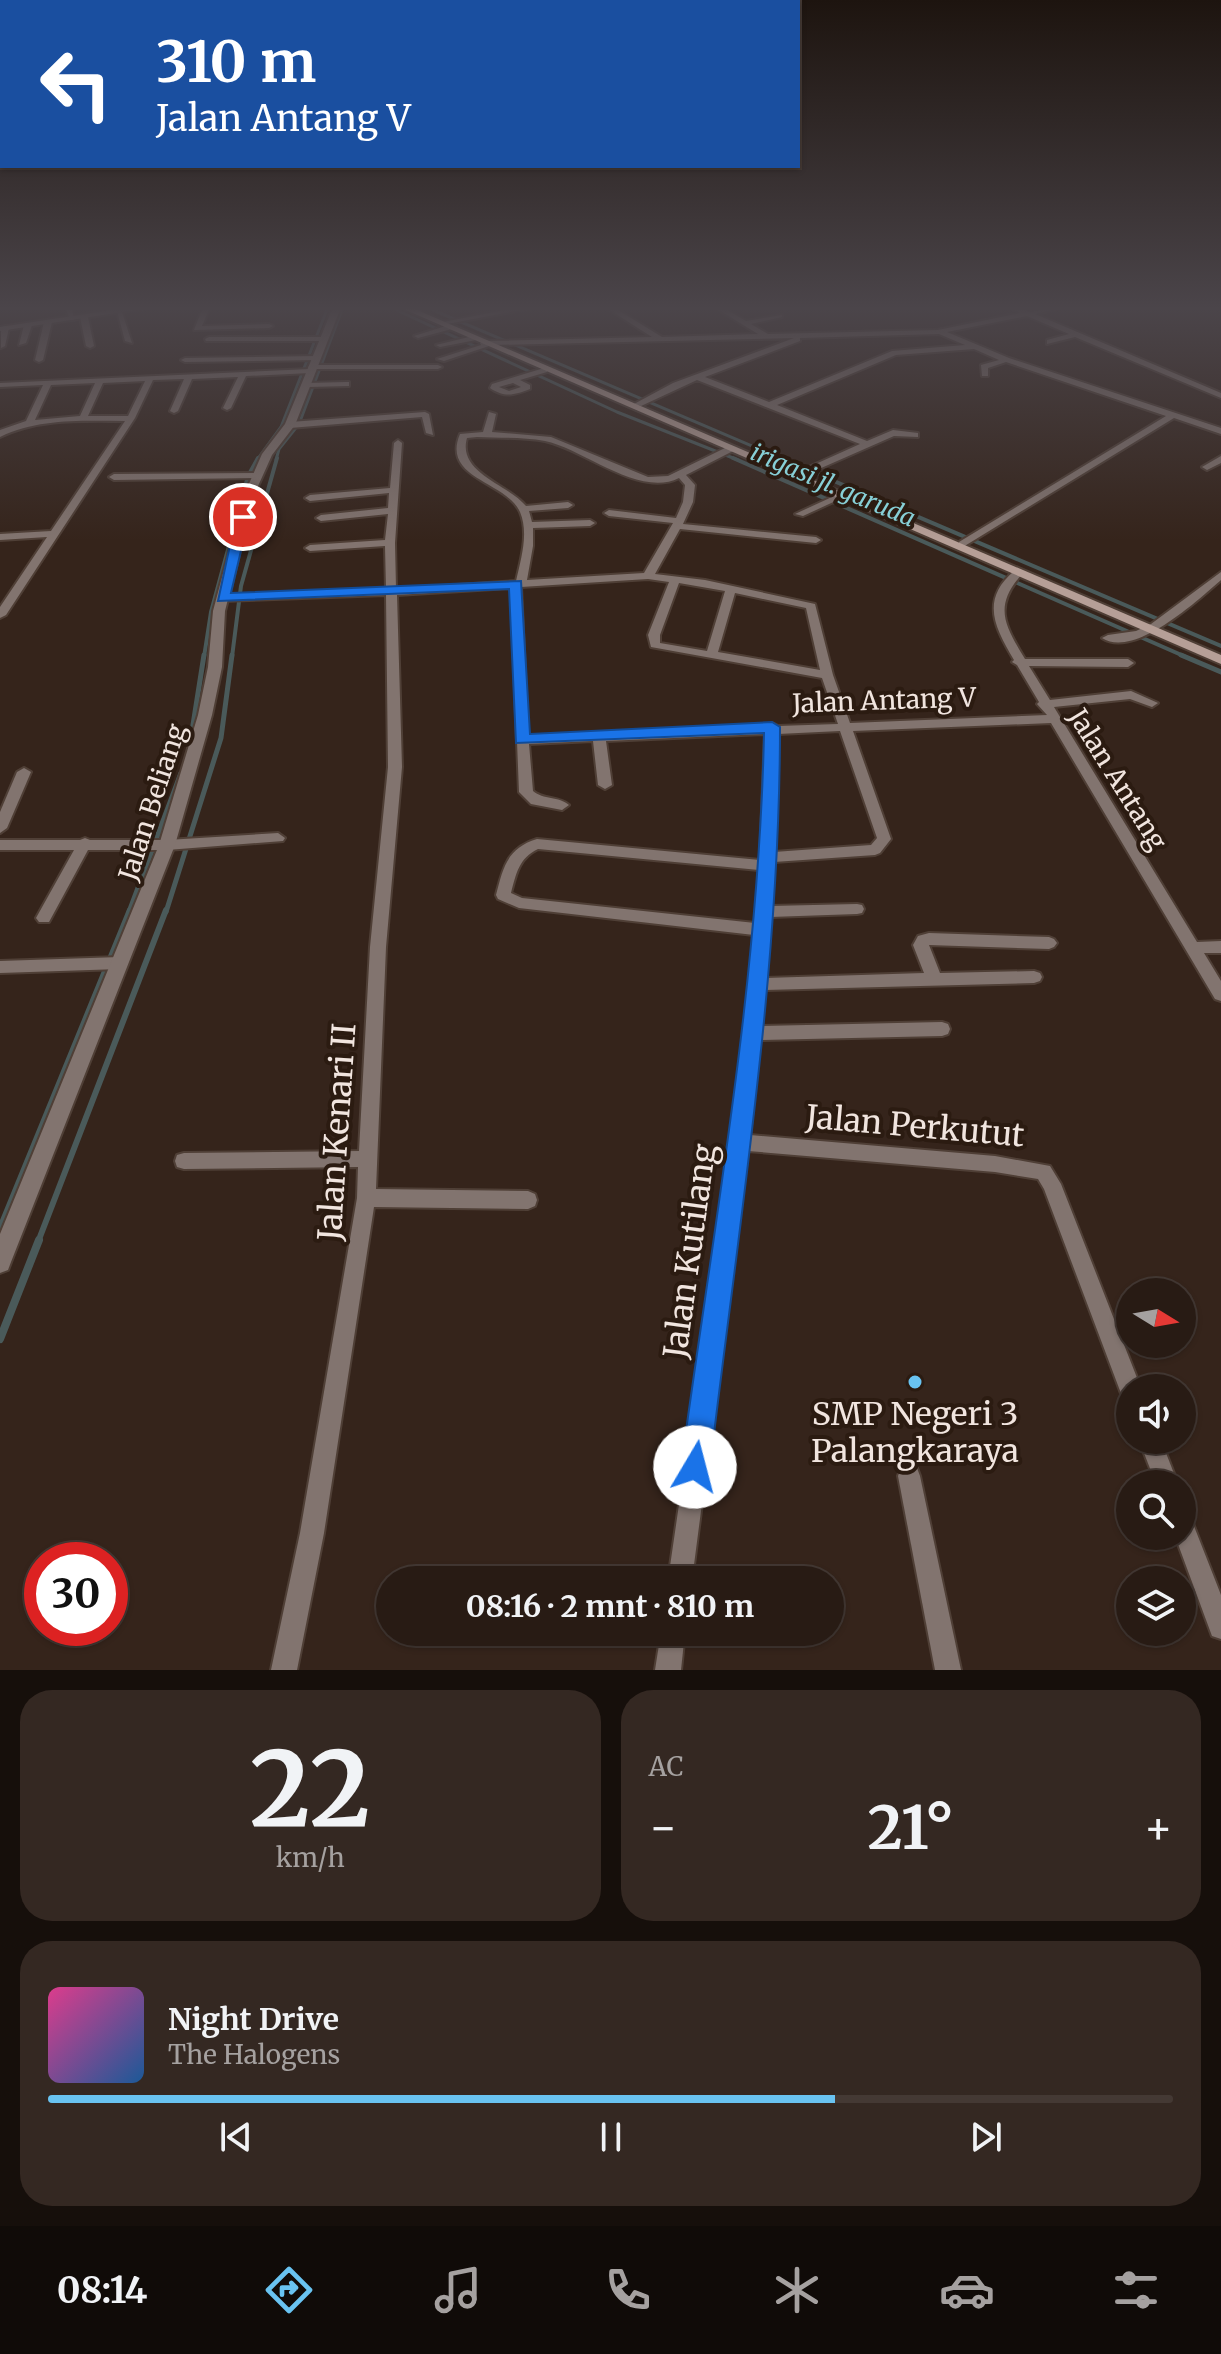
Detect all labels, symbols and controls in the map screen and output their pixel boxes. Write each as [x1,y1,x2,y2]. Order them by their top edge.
text: 310 m [156,27,316,97]
icon: left [24,32,128,136]
text: Jalan Antang V [156,96,411,141]
water label: irigasi jl. garuda [746,436,920,534]
pin [209,483,277,551]
icon: arrive [221,495,265,539]
street label: Jalan Antang V [791,680,977,720]
street label: Jalan Antang [1061,701,1175,856]
street label: Jalan Beliang [111,719,193,886]
street label: Jalan Kenari II [309,1022,365,1243]
street label: Jalan Perkutut [803,1096,1026,1156]
street label: Jalan Kutilang [655,1141,725,1362]
north arrow [1116,1278,1196,1358]
map controls [1116,1278,1196,1646]
marker: SMP Negeri 3 Palangkaraya [906,1373,924,1391]
button: sound [1116,1374,1196,1454]
place label: SMP Negeri 3 Palangkaraya [811,1394,1019,1471]
position arrow [653,1425,737,1509]
button: search [1116,1470,1196,1550]
speed limit sign: 30 [24,1542,128,1646]
button: layers [1116,1566,1196,1646]
text: 08:16 · 2 mnt · 810 m [466,1587,754,1625]
text: 22 [250,1724,371,1854]
text: AC [649,1750,683,1783]
text: 21° [867,1790,954,1865]
text: − [649,1800,678,1855]
text: + [1144,1800,1173,1855]
text: km/h [276,1841,345,1874]
text: Night Drive [168,2000,339,2038]
text: The Halogens [168,2038,340,2071]
icon: previous [214,2115,258,2159]
icon: pause [589,2115,633,2159]
icon: next [964,2115,1008,2159]
icon: directions [261,2262,317,2318]
icon: music [430,2262,486,2318]
icon: phone [600,2262,656,2318]
icon: climate [769,2262,825,2318]
icon: car [939,2262,995,2318]
icon: filters [1108,2262,1164,2318]
text: 08:14 [57,2268,147,2313]

